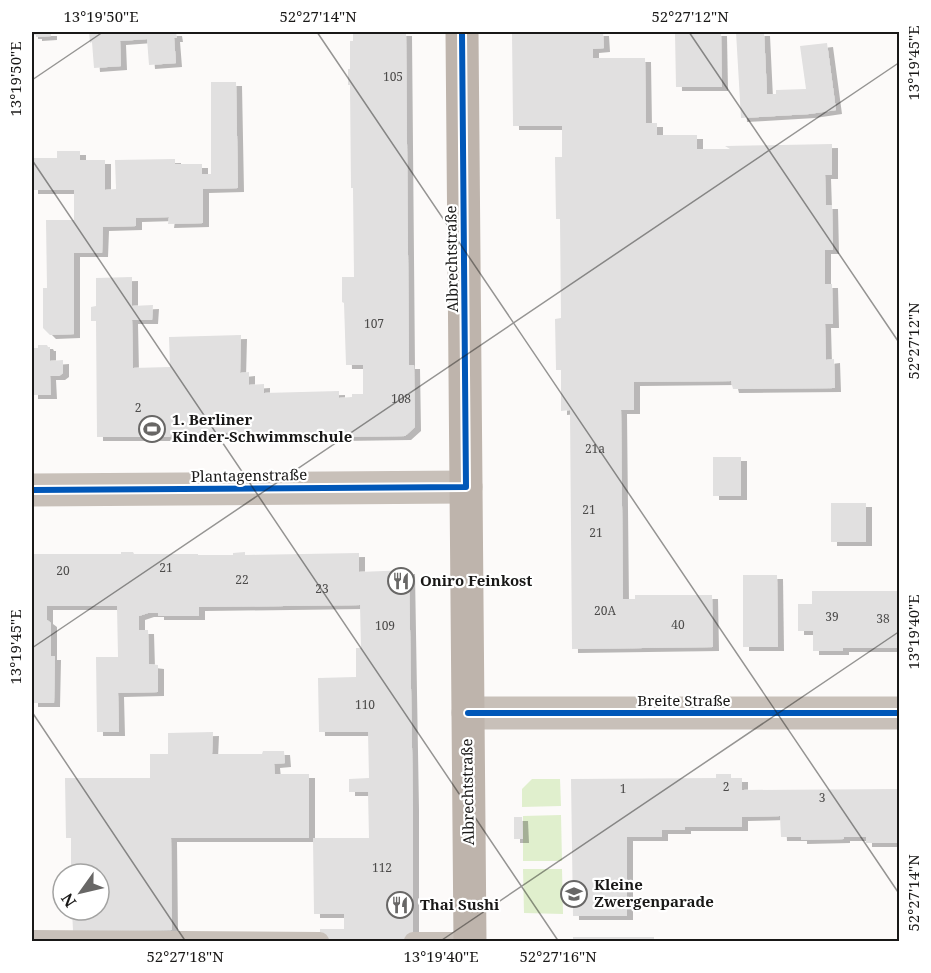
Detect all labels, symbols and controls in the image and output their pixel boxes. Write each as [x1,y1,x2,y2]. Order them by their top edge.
text: 13°19'50"E [63,6,139,26]
text: 52°27'14"N [279,6,357,26]
text: 52°27'12"N [651,6,729,26]
text: 13°19'45"E [903,25,923,101]
text: 13°19'50"E [5,41,25,117]
house number: 105 [383,68,403,85]
street label: Albrechtstraße [440,205,462,313]
text: 52°27'12"N [903,302,923,380]
house number: 107 [364,315,384,332]
house number: 108 [391,390,411,407]
house number: 2 [135,399,141,416]
place label: 1. Berliner Kinder-Schwimmschule [172,409,352,446]
sports icon: 1. Berliner Kinder-Schwimmschule [137,414,167,444]
house number: 21a [585,440,605,457]
street label: Plantagenstraße [191,464,307,486]
house number: 21 [582,501,596,518]
house number: 21 [589,524,603,541]
house number: 21 [159,559,173,576]
house number: 20 [56,562,70,579]
restaurant icon: Oniro Feinkost [386,566,416,596]
place label: Oniro Feinkost [420,570,532,590]
house number: 22 [235,571,249,588]
house number: 23 [315,580,329,597]
text: 13°19'40"E [903,594,923,670]
house number: 20A [594,602,616,619]
house number: 39 [825,608,839,625]
text: 13°19'45"E [5,609,25,685]
house number: 38 [876,610,890,627]
house number: 40 [671,616,685,633]
house number: 109 [375,617,395,634]
street label: Breite Straße [637,690,731,710]
house number: 110 [355,696,375,713]
street label: Albrechtstraße [456,738,478,846]
house number: 2 [723,778,729,795]
house number: 1 [620,780,626,797]
house number: 3 [819,789,826,806]
text: 52°27'14"N [903,854,923,932]
house number: 112 [372,859,392,876]
north arrow [51,862,111,922]
place label: Kleine Zwergenparade [594,874,714,911]
school or university icon: Kleine Zwergenparade [559,879,589,909]
text: N [56,889,81,912]
restaurant icon: Thai Sushi [385,890,415,920]
place label: Thai Sushi [420,894,500,914]
text: 52°27'18"N [146,946,224,966]
text: 13°19'40"E [403,946,479,966]
text: 52°27'16"N [519,946,597,966]

